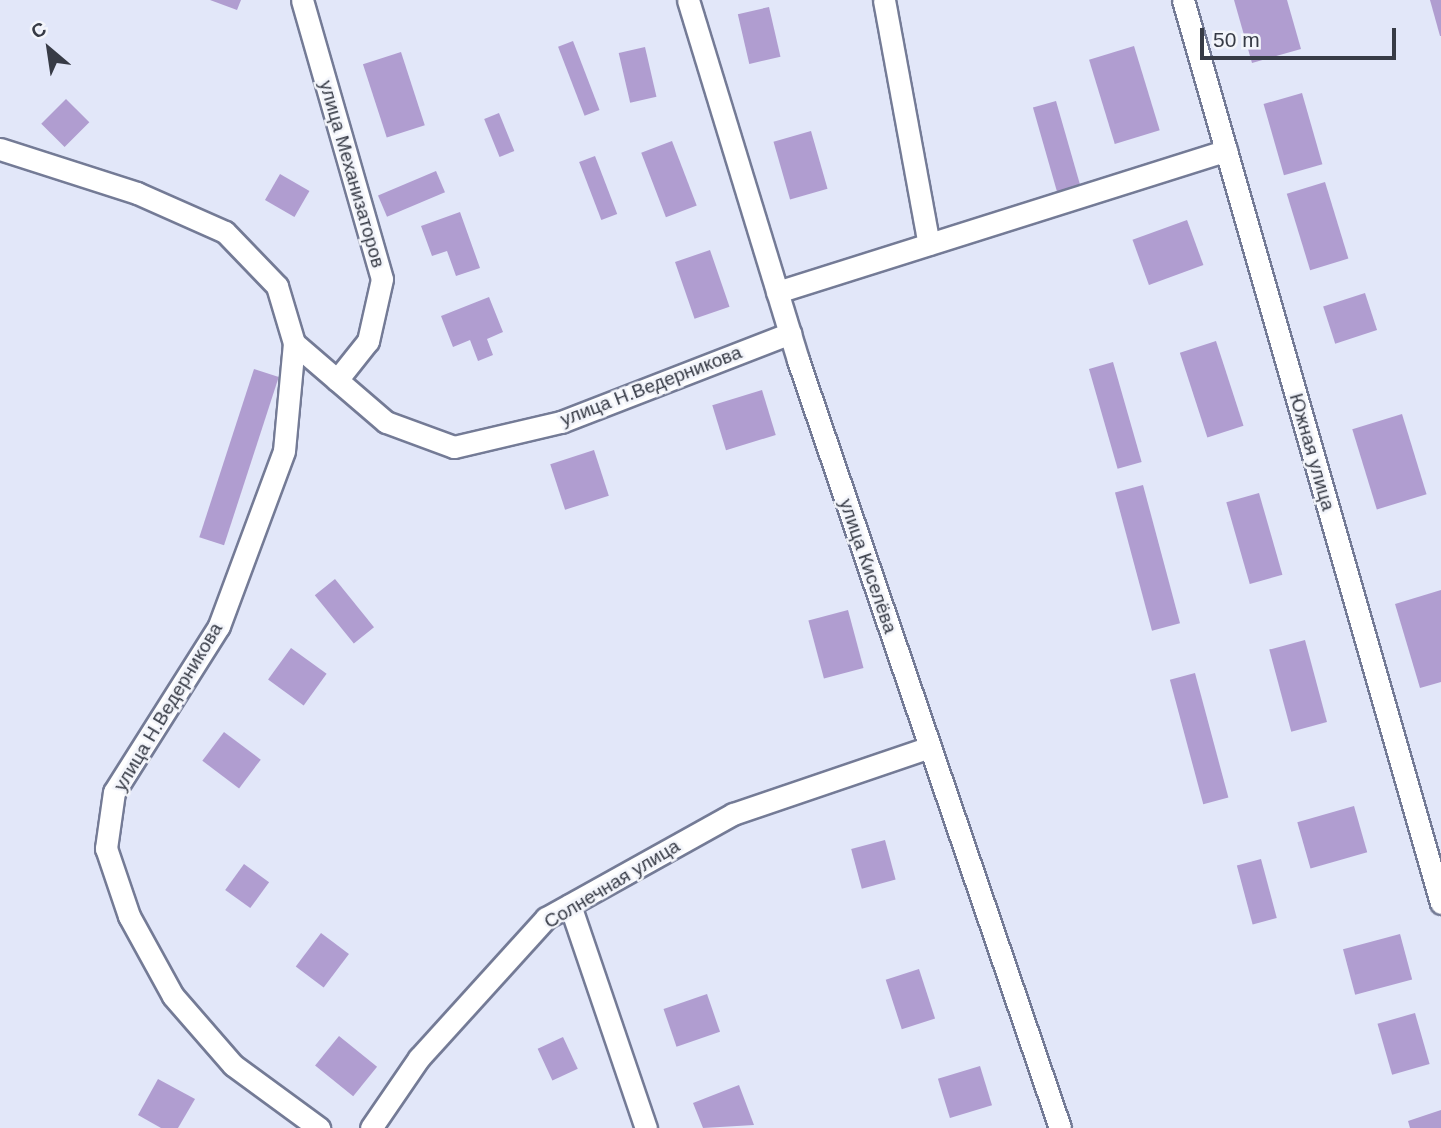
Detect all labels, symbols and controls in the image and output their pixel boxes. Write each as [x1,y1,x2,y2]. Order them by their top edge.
north arrow [14,14,84,84]
scale bar [1203,14,1399,58]
text: С [27,18,50,43]
text: 50 m [1213,28,1260,51]
street label: улица Механизаторов [314,78,390,270]
street label: улица Н.Ведерникова [557,341,745,431]
street label: Южная улица [1284,391,1340,513]
street label: улица Киселёва [834,496,902,636]
street label: улица Н.Ведерникова [109,619,227,795]
street label: Солнечная улица [540,835,684,933]

